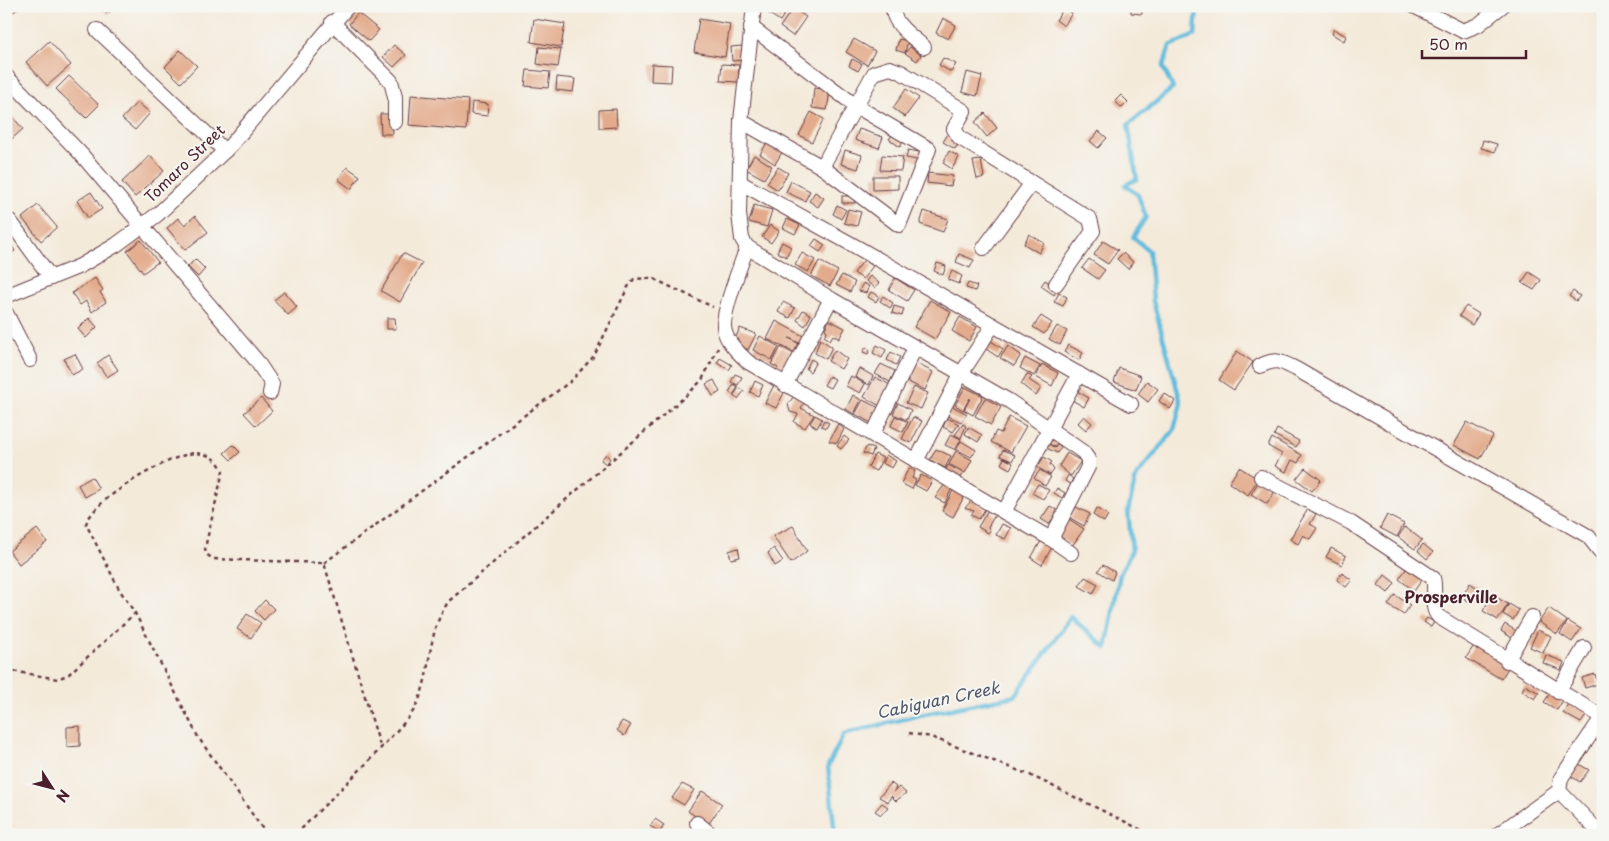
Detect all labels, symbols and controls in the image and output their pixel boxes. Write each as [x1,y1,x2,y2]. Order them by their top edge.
scale bar [1422,28,1525,60]
text: 50 m [1429,32,1468,55]
street label: Tomaro Street [139,118,229,207]
district label: Prosperville [1404,584,1498,608]
water label: Cabiguan Creek [874,674,1003,724]
north arrow [28,764,78,814]
text: N [51,785,75,807]

